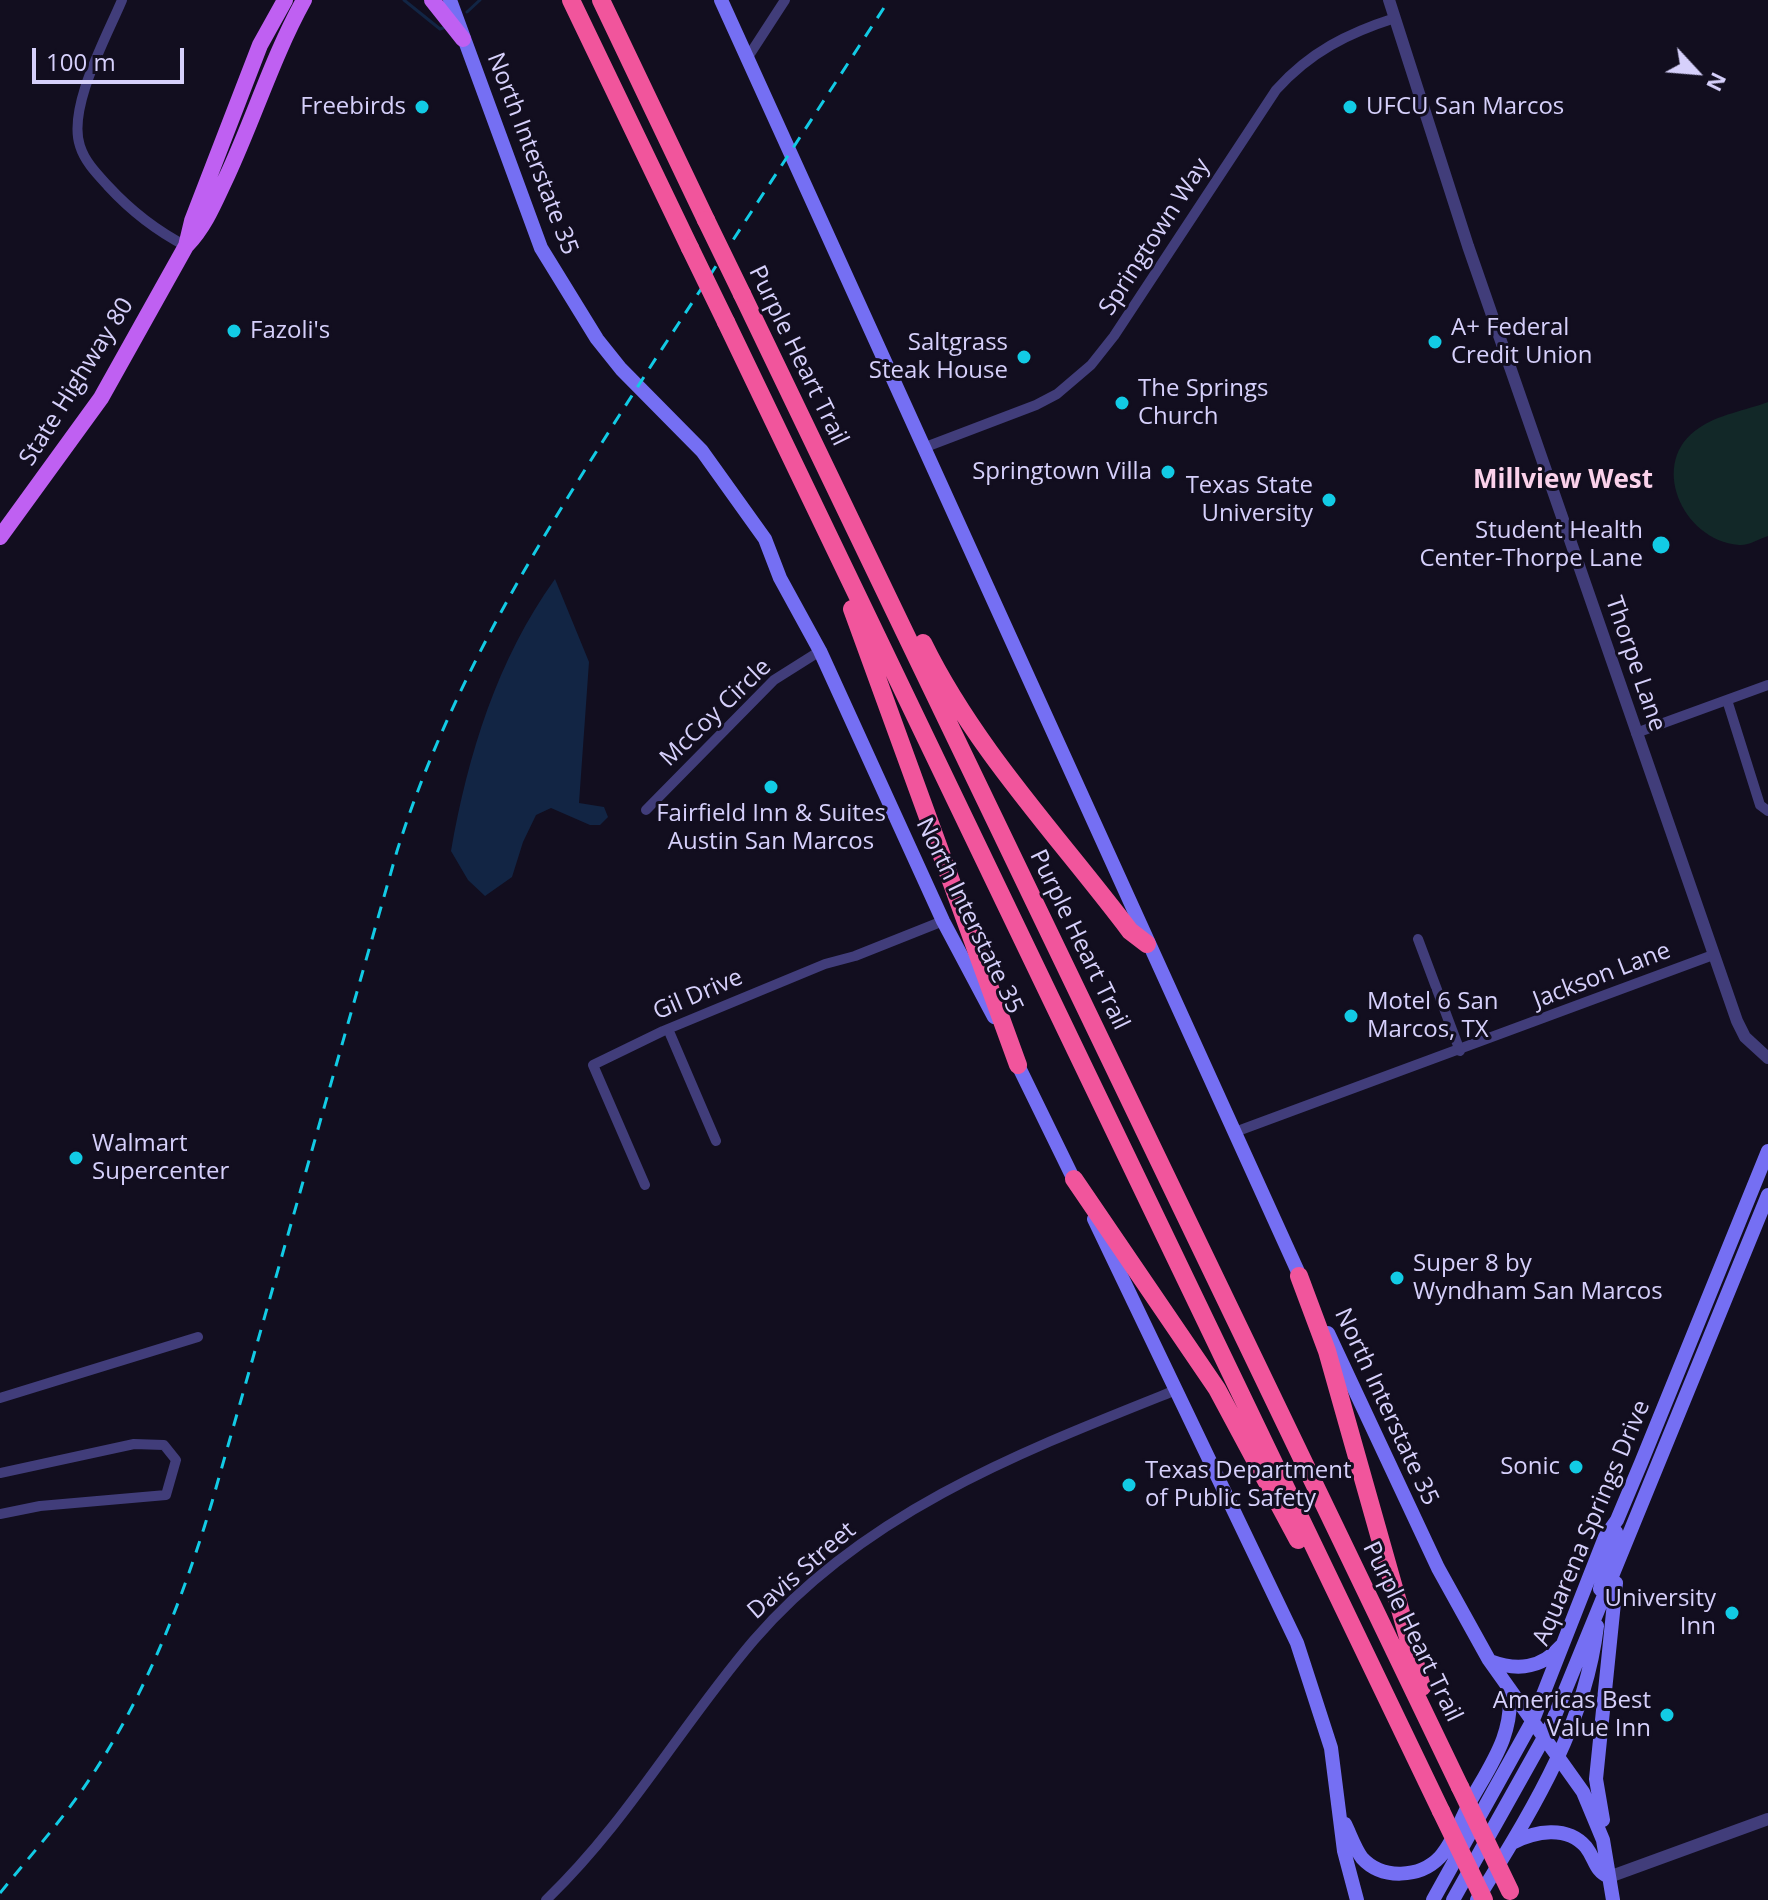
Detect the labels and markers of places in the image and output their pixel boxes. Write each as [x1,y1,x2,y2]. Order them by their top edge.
place label: Freebirds [300,93,406,121]
place label: UFCU San Marcos [1366,93,1564,121]
marker: Freebirds [413,98,431,116]
marker: UFCU San Marcos [1341,98,1359,116]
place label: A+ Federal Credit Union [1451,314,1592,370]
place label: Fazoli's [250,317,330,345]
marker: Fazoli's [225,322,243,340]
place label: Saltgrass Steak House [869,329,1008,385]
marker: A+ Federal Credit Union [1426,333,1444,351]
marker: Saltgrass Steak House [1015,348,1033,366]
place label: The Springs Church [1138,375,1269,431]
marker: The Springs Church [1113,394,1131,412]
place label: Springtown Villa [972,458,1152,486]
marker: Springtown Villa [1159,463,1177,481]
place label: Texas State University [1186,472,1313,528]
marker: Texas State University [1320,491,1338,509]
place label: Student Health Center-Thorpe Lane [1419,517,1643,573]
marker: Student Health Center-Thorpe Lane [1650,534,1672,556]
marker: Fairfield Inn & Suites Austin San Marcos [762,778,780,796]
place label: Fairfield Inn & Suites Austin San Marcos [656,800,886,856]
place label: Motel 6 San Marcos, TX [1367,988,1499,1044]
marker: Motel 6 San Marcos, TX [1342,1007,1360,1025]
place label: Walmart Supercenter [92,1130,229,1186]
marker: Walmart Supercenter [67,1149,85,1167]
place label: Super 8 by Wyndham San Marcos [1413,1250,1663,1306]
marker: Super 8 by Wyndham San Marcos [1388,1269,1406,1287]
place label: Sonic [1500,1453,1560,1481]
place label: Texas Department of Public Safety [1145,1457,1352,1513]
marker: Sonic [1567,1458,1585,1476]
marker: Texas Department of Public Safety [1120,1476,1138,1494]
place label: University Inn [1604,1585,1716,1641]
marker: University Inn [1723,1604,1741,1622]
place label: Americas Best Value Inn [1493,1687,1651,1743]
marker: Americas Best Value Inn [1658,1706,1676,1724]

